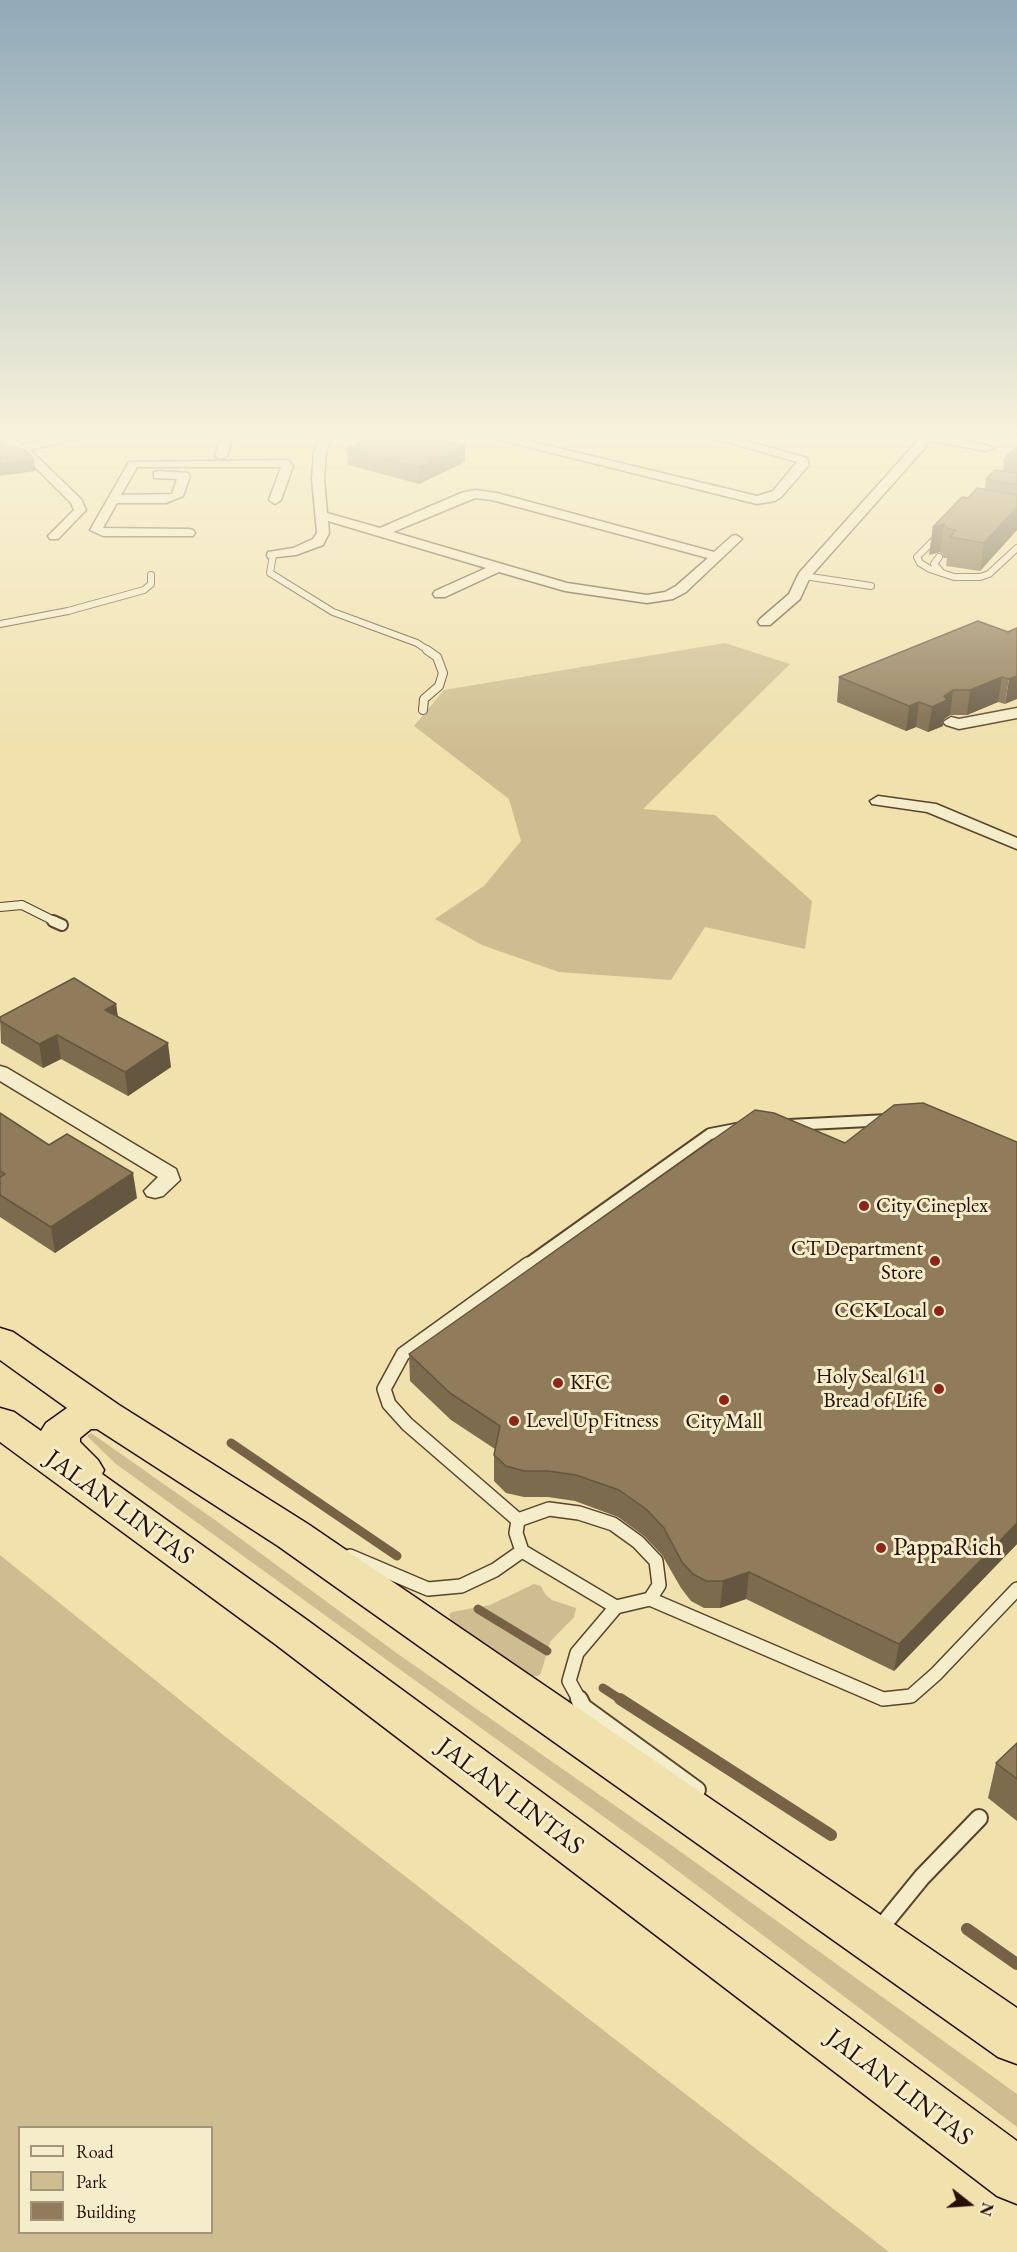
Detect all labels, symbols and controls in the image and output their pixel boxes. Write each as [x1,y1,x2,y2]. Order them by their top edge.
place label: City Cineplex [876,1193,988,1219]
marker: City Cineplex [857,1199,871,1213]
place label: CT Department Store [791,1236,923,1286]
marker: CT Department Store [928,1254,942,1268]
place label: CCK Local [834,1298,927,1324]
marker: CCK Local [932,1304,946,1318]
place label: Holy Seal 611 Bread of Life [816,1364,927,1414]
place label: KFC [570,1370,610,1396]
marker: KFC [551,1376,565,1390]
marker: Holy Seal 611 Bread of Life [932,1382,946,1396]
marker: City Mall [717,1393,731,1407]
place label: Level Up Fitness [526,1408,658,1434]
place label: City Mall [685,1409,763,1435]
marker: Level Up Fitness [507,1414,521,1428]
street label: JALAN LINTAS [39,1444,199,1572]
place label: PappaRich [893,1532,1002,1564]
marker: PappaRich [874,1541,888,1555]
street label: JALAN LINTAS [430,1732,590,1862]
street label: JALAN LINTAS [819,2023,979,2153]
legend [18,2126,213,2234]
text: Road [76,2140,114,2163]
text: Park [76,2170,107,2193]
north arrow [939,2174,999,2234]
text: Building [76,2200,136,2223]
text: N [975,2200,999,2219]

